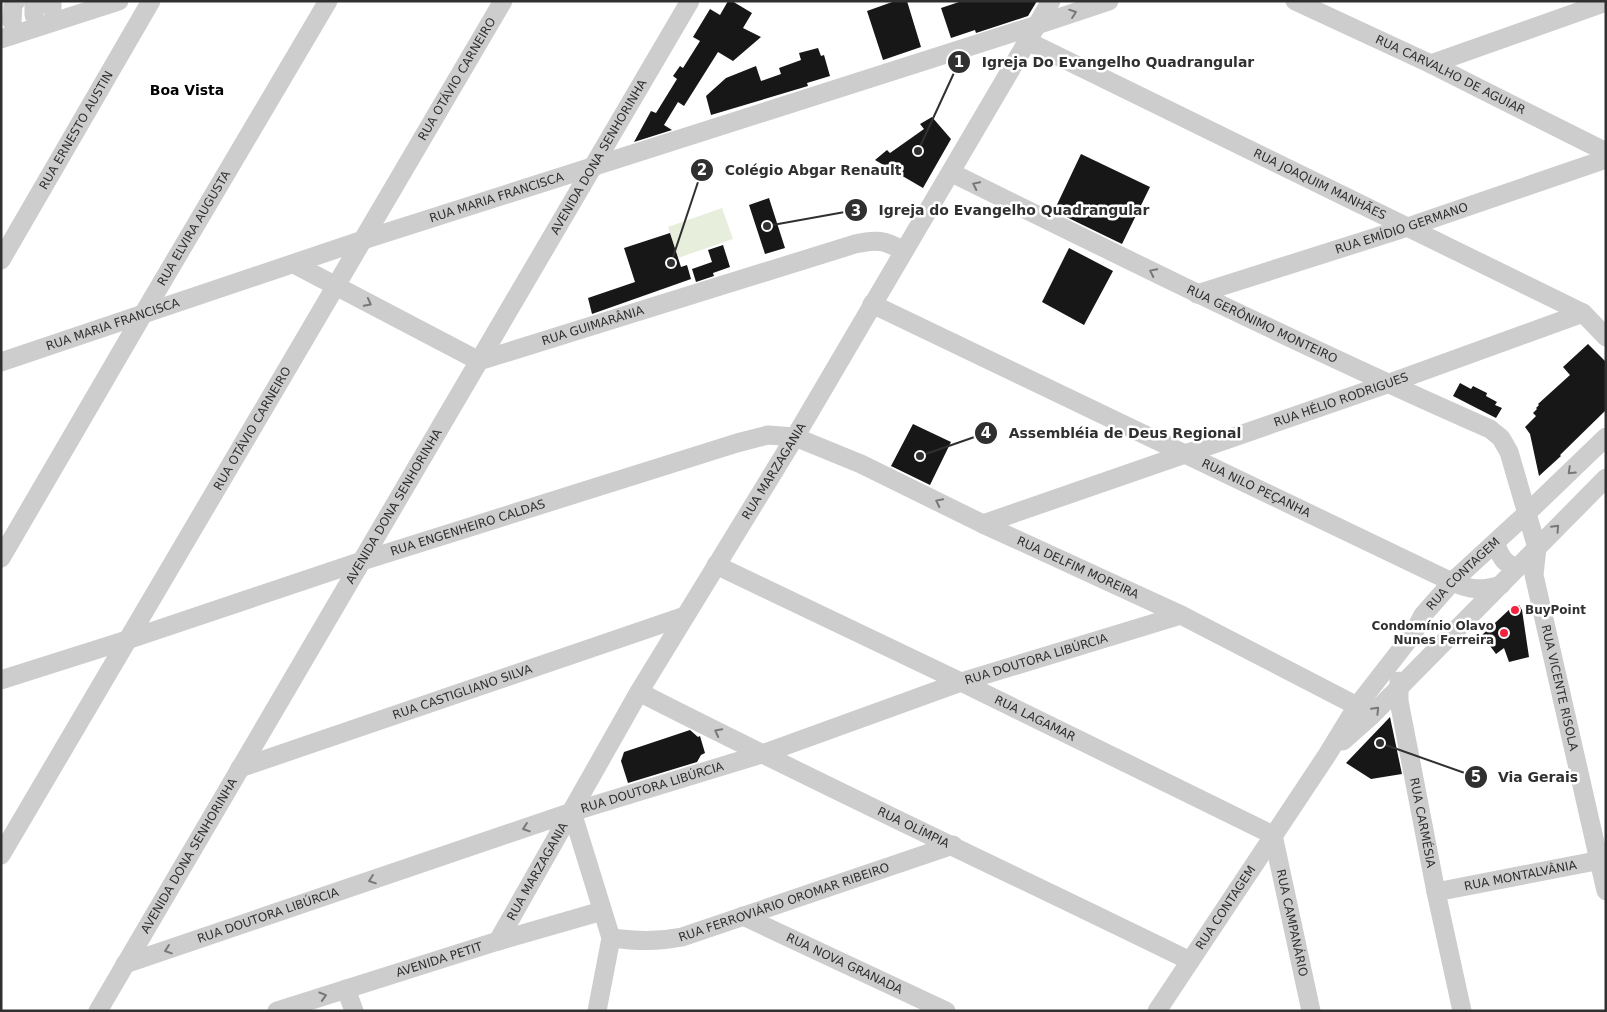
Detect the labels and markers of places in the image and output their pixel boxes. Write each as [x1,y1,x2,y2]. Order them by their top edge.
callout: Igreja Do Evangelho Quadrangular [947,48,1264,77]
callout: Colégio Abgar Renault [690,155,912,184]
callout: Igreja do Evangelho Quadrangular [844,196,1160,225]
callout: Assembléia de Deus Regional [974,418,1251,447]
place label: BuyPoint [1525,603,1586,617]
marker: BuyPoint [1509,604,1521,616]
place label: Condomínio Olavo Nunes Ferreira [1371,619,1494,647]
marker: Condomínio Olavo Nunes Ferreira [1498,627,1510,639]
callout: Via Gerais [1463,763,1588,792]

